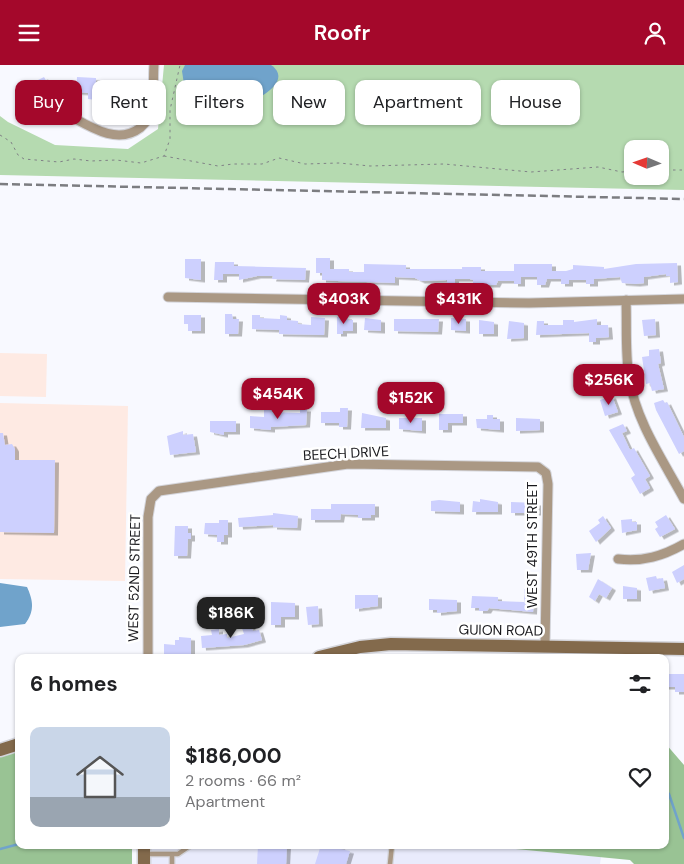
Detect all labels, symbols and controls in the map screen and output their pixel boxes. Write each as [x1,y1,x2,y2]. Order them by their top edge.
text: Roofr [314,18,370,47]
icon: menu [15,19,43,47]
icon: person [641,19,669,47]
chip: Buy [15,80,82,125]
chip: Rent [92,80,166,125]
chip: Filters [176,80,263,125]
chip: New [273,80,345,125]
chip: Apartment [355,80,481,125]
chip: House [491,80,580,125]
north arrow [624,140,669,185]
map controls [624,140,669,185]
pin: $403K [309,283,379,325]
pin: $431K [424,283,494,325]
text: $403K [318,288,370,309]
text: $431K [436,288,482,309]
pin: $256K [574,363,644,406]
text: $256K [584,369,634,390]
pin: $454K [243,377,313,420]
pin: $152K [376,381,446,424]
text: $454K [253,383,303,404]
text: $152K [388,387,434,408]
street label: BEECH DRIVE [303,442,390,464]
street label: WEST 49TH STREET [523,482,541,608]
street label: WEST 52ND STREET [124,514,144,642]
pin: $186K [196,597,266,639]
text: $186K [208,602,254,623]
street label: GUION ROAD [459,620,543,640]
text: 6 homes [30,670,118,698]
icon: filters [626,670,654,698]
text: $186,000 [185,742,281,770]
icon: home [70,747,130,807]
icon: heart [626,763,654,791]
text: 2 rooms · 66 m² [185,770,301,791]
text: Apartment [185,791,265,812]

